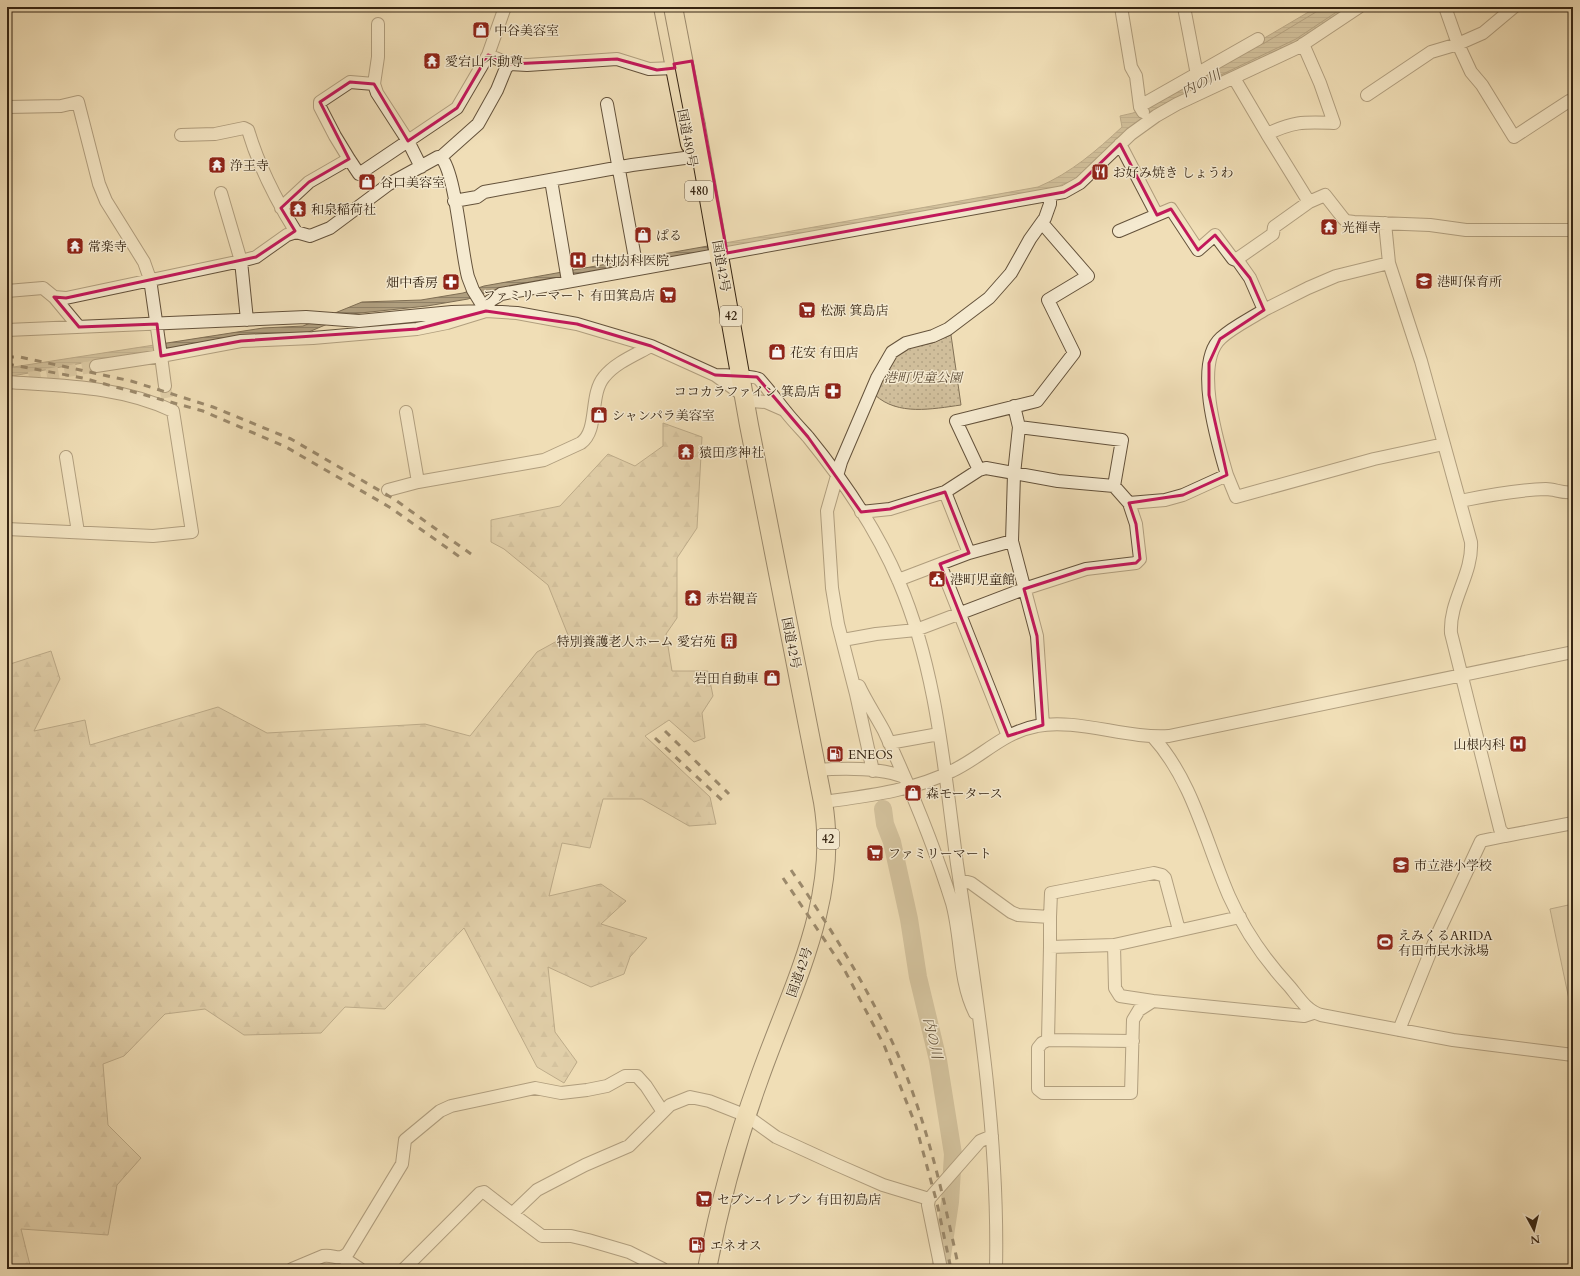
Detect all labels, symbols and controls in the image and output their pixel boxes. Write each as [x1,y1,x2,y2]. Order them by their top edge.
shop icon: 中谷美容室 [471,20,491,40]
place label: 中谷美容室 [494,22,559,40]
temple icon: 愛宕山不動尊 [422,51,442,71]
place label: 愛宕山不動尊 [445,53,523,71]
water label: 内の川 [1178,64,1226,102]
street label: 国道480号 [673,108,701,169]
temple icon: 浄王寺 [207,155,227,175]
place label: 浄王寺 [230,157,269,175]
restaurant icon: お好み焼き しょうわ [1090,162,1110,182]
place label: お好み焼き しょうわ [1113,164,1234,182]
shop icon: 谷口美容室 [357,172,377,192]
place label: 谷口美容室 [380,174,445,192]
road number: 480 [685,181,713,201]
temple icon: 和泉稲荷社 [288,199,308,219]
place label: 和泉稲荷社 [311,201,376,219]
temple icon: 光禅寺 [1319,217,1339,237]
place label: 光禅寺 [1342,219,1381,237]
shop icon: ぱる [633,225,653,245]
place label: ぱる [656,227,682,245]
temple icon: 常楽寺 [65,236,85,256]
place label: 常楽寺 [88,238,127,256]
street label: 国道42号 [708,239,734,294]
hospital icon: 中村内科医院 [568,250,588,270]
place label: 中村内科医院 [591,252,669,270]
school or university icon: 港町保育所 [1414,271,1434,291]
pharmacy icon: 畑中香房 [441,272,461,292]
place label: 港町保育所 [1437,273,1502,291]
place label: 畑中香房 [386,274,438,292]
supermarket icon: ファミリーマート 有田箕島店 [658,285,678,305]
place label: ファミリーマート 有田箕島店 [483,287,655,305]
supermarket icon: 松源 箕島店 [797,300,817,320]
place label: 松源 箕島店 [820,302,889,320]
road number: 42 [720,306,742,326]
shop icon: 花安 有田店 [767,342,787,362]
place label: 花安 有田店 [790,344,859,362]
park label: 港町児童公園 [884,369,964,387]
pharmacy icon: ココカラファイン 箕島店 [823,381,843,401]
place label: ココカラファイン 箕島店 [674,383,820,401]
shop icon: シャンパラ美容室 [589,405,609,425]
place label: シャンパラ美容室 [612,407,715,425]
temple icon: 猿田彦神社 [676,442,696,462]
place label: 猿田彦神社 [699,444,764,462]
public building icon: 港町児童館 [927,569,947,589]
place label: 港町児童館 [950,571,1015,589]
temple icon: 赤岩観音 [683,588,703,608]
place label: 赤岩観音 [706,590,758,608]
street label: 国道42号 [777,616,805,671]
building icon: 特別養護老人ホーム 愛宕苑 [719,631,739,651]
place label: 特別養護老人ホーム 愛宕苑 [557,633,716,651]
shop icon: 岩田自動車 [762,668,782,688]
place label: 岩田自動車 [694,670,759,688]
hospital icon: 山根内科 [1508,734,1528,754]
place label: 山根内科 [1453,736,1505,754]
fuel station icon: ENEOS [825,744,845,764]
place label: ENEOS [848,746,893,764]
shop icon: 森モータース [903,783,923,803]
place label: 森モータース [926,785,1003,803]
road number: 42 [817,829,839,849]
supermarket icon: ファミリーマート [865,843,885,863]
place label: ファミリーマート [888,845,992,863]
school or university icon: 市立港小学校 [1391,855,1411,875]
place label: 市立港小学校 [1414,857,1492,875]
place label: えみくるARIDA 有田市民水泳場 [1398,927,1493,960]
sports icon: えみくるARIDA 有田市民水泳場 [1375,932,1395,952]
street label: 国道42号 [783,945,817,1000]
water label: 内の川 [919,1016,947,1063]
supermarket icon: セブン-イレブン 有田初島店 [694,1189,714,1209]
place label: セブン-イレブン 有田初島店 [717,1191,881,1209]
north arrow [1514,1210,1554,1250]
text: N [1529,1231,1541,1248]
fuel station icon: エネオス [687,1235,707,1255]
place label: エネオス [710,1237,762,1255]

